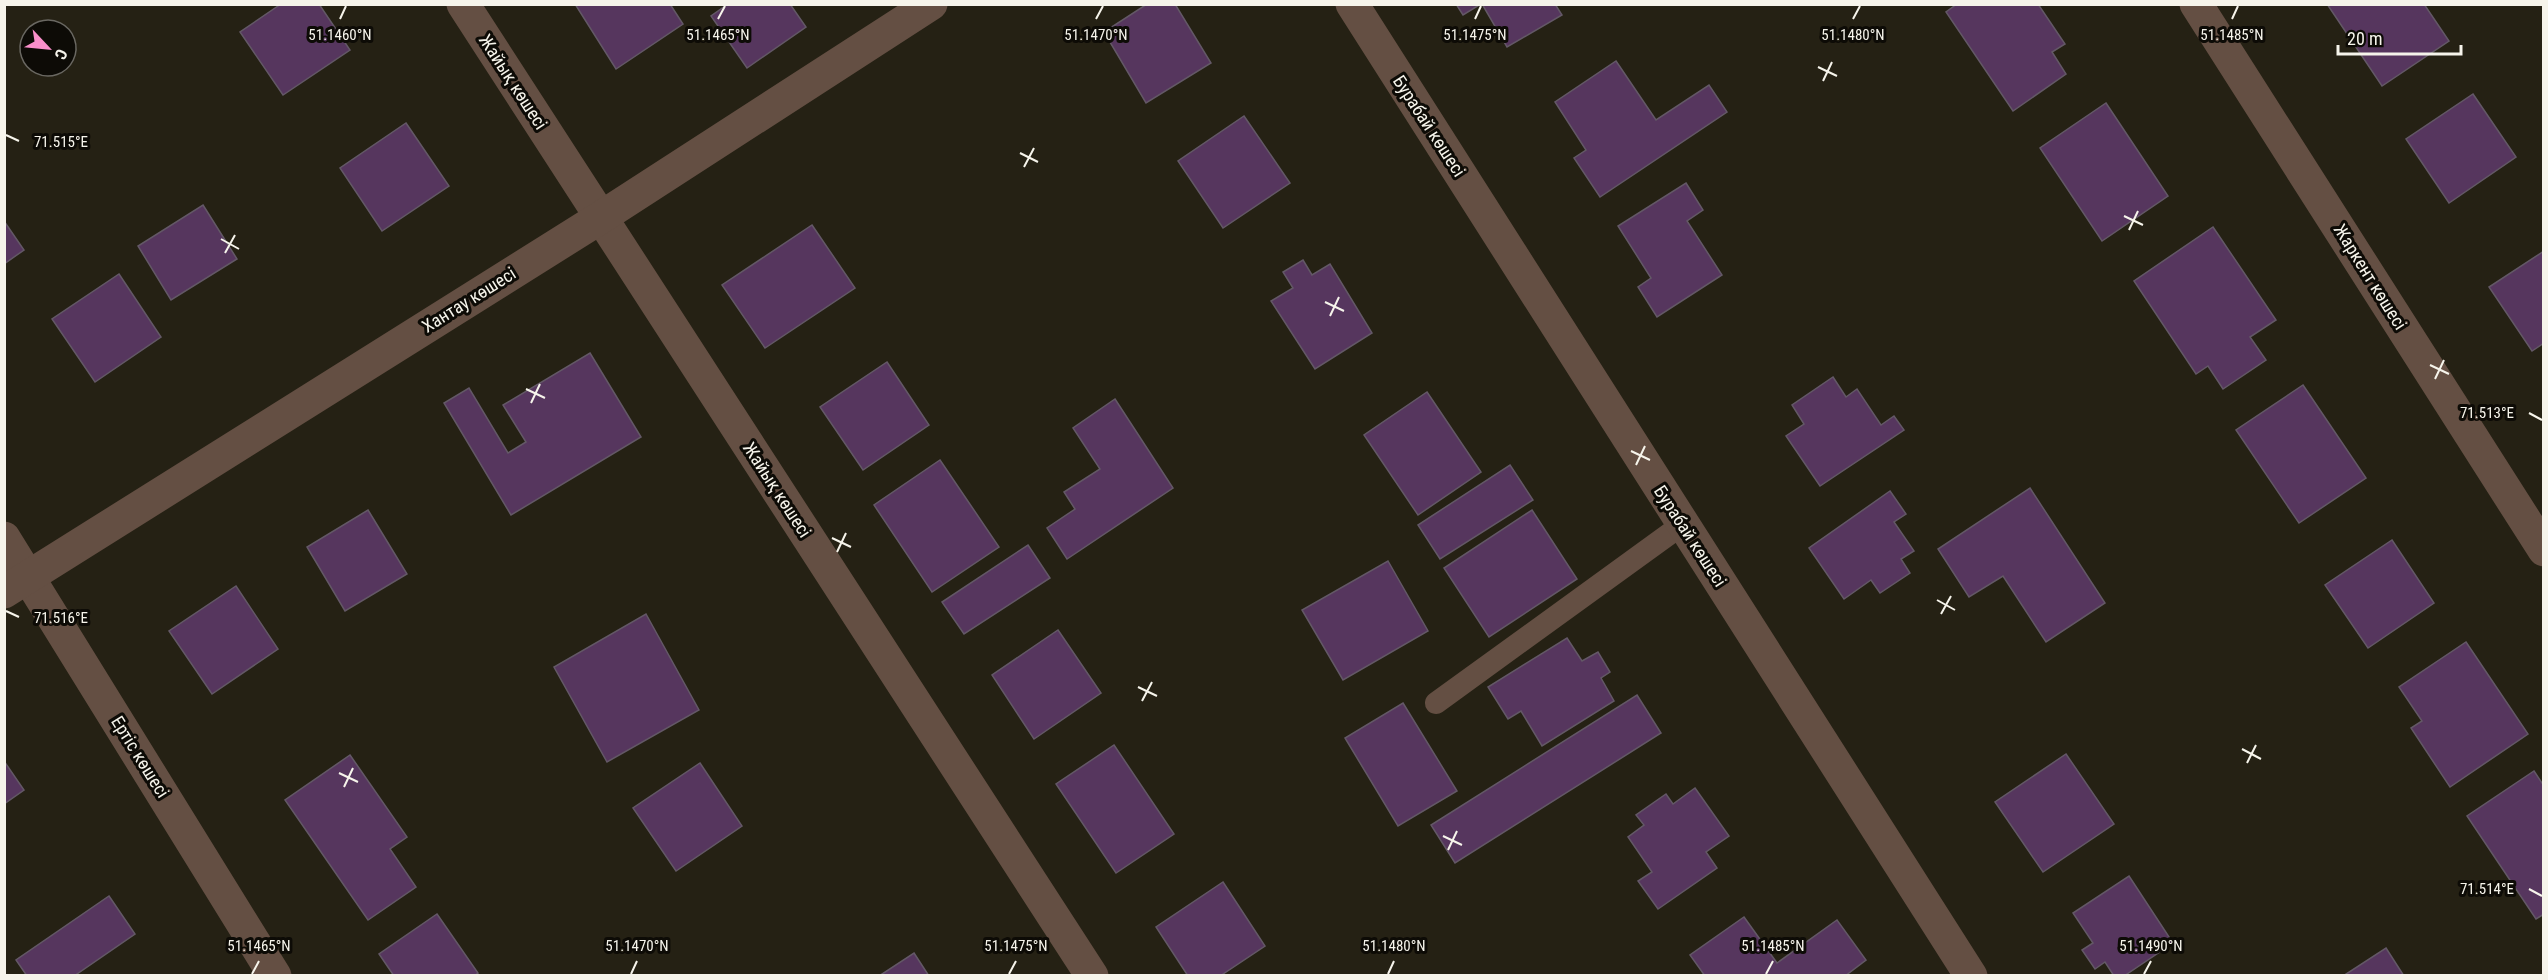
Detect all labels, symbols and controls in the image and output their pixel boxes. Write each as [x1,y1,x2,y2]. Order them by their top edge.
north arrow [18,18,78,78]
scale bar [2338,18,2461,56]
text: 51.1460°N [308,26,372,44]
text: 51.1465°N [686,26,750,44]
text: 51.1470°N [1064,26,1128,44]
text: 51.1475°N [1443,26,1507,44]
text: 51.1480°N [1821,26,1885,44]
text: 51.1485°N [2200,26,2264,44]
text: 20 m [2347,28,2382,49]
street label: Жайық көшесі [475,30,552,133]
text: С [50,46,72,63]
street label: Бурабай көшесі [1389,71,1470,180]
text: 71.515°E [34,133,88,151]
street label: Жаркент көшесі [2330,220,2411,333]
street label: Хантау көшесі [418,262,519,337]
text: 71.513°E [2460,404,2514,422]
street label: Жайық көшесі [739,438,816,541]
street label: Бурабай көшесі [1650,481,1731,590]
text: 71.516°E [34,609,88,627]
street label: Ертіс көшесі [107,712,174,801]
text: 71.514°E [2460,880,2514,898]
text: 51.1465°N [227,937,291,955]
text: 51.1470°N [605,937,669,955]
text: 51.1475°N [984,937,1048,955]
text: 51.1480°N [1362,937,1426,955]
text: 51.1485°N [1741,937,1805,955]
text: 51.1490°N [2119,937,2183,955]

